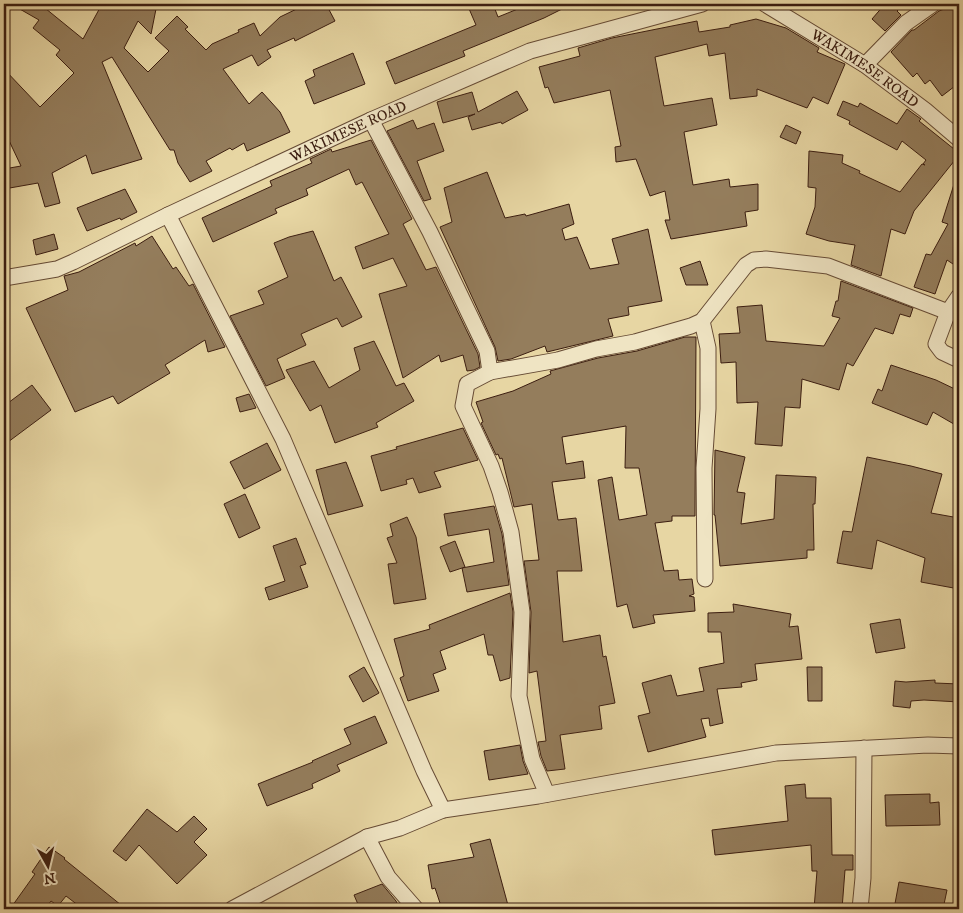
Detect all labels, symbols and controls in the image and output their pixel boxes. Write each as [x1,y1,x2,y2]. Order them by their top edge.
street label: WAKIMESE ROAD [807,24,923,112]
street label: WAKIMESE ROAD [286,96,410,167]
north arrow [22,840,72,890]
text: N [42,868,57,888]

